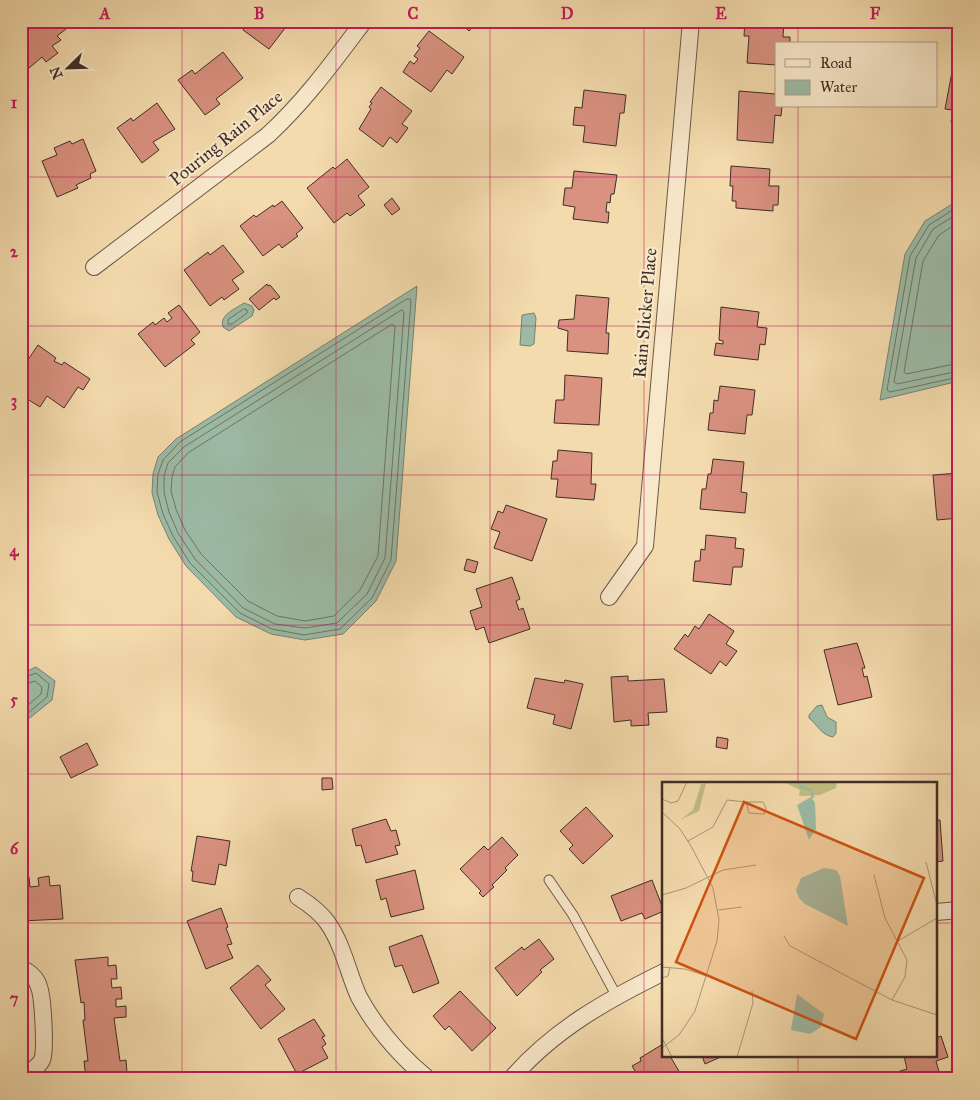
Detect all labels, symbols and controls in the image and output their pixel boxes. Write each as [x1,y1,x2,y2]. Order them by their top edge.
text: A [99,4,111,23]
text: B [254,4,264,23]
text: C [408,4,419,23]
text: D [561,4,574,23]
text: E [715,4,727,23]
text: F [870,4,881,23]
north arrow [42,42,92,92]
legend [775,42,938,108]
text: Road [820,54,852,72]
text: N [46,64,67,82]
text: Water [820,78,857,96]
street label: Pouring Rain Place [165,86,288,191]
text: 1 [11,93,18,112]
text: 2 [10,242,19,261]
street label: Rain Slicker Place [628,247,662,379]
text: 3 [11,391,17,411]
text: 4 [10,541,20,561]
text: 5 [10,690,18,709]
inset map [662,782,938,1058]
text: 6 [10,839,19,858]
text: 7 [10,989,19,1008]

